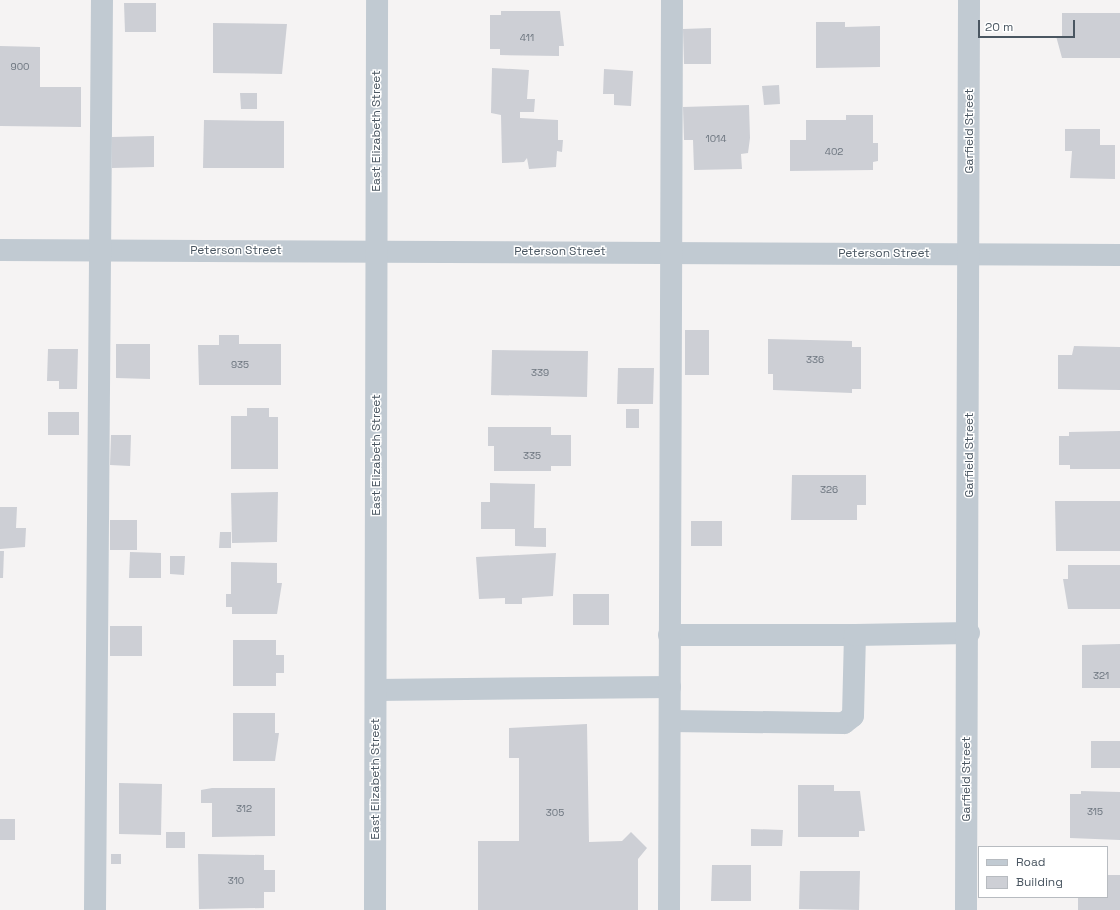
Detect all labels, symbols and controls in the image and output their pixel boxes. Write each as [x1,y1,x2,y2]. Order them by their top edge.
scale bar [980,12,1077,38]
text: 20 m [985,19,1013,35]
house number: 411 [520,32,534,44]
house number: 900 [11,61,29,73]
street label: East Elizabeth Street [370,70,384,192]
street label: Garfield Street [963,89,977,173]
house number: 1014 [705,133,727,145]
house number: 402 [825,146,843,158]
street label: Peterson Street [190,244,282,258]
street label: Peterson Street [514,245,606,259]
street label: Peterson Street [838,247,930,261]
house number: 336 [806,354,824,366]
house number: 935 [231,359,249,371]
house number: 339 [531,367,549,379]
street label: East Elizabeth Street [370,394,384,516]
street label: Garfield Street [963,413,977,497]
house number: 335 [523,450,541,462]
house number: 326 [820,484,838,496]
house number: 321 [1093,670,1109,682]
street label: East Elizabeth Street [369,718,383,840]
street label: Garfield Street [960,737,974,821]
house number: 312 [236,803,252,815]
house number: 315 [1087,806,1103,818]
house number: 305 [546,807,564,819]
legend [978,846,1108,898]
text: Road [1016,854,1045,870]
text: Building [1016,874,1063,890]
house number: 310 [228,875,244,887]

